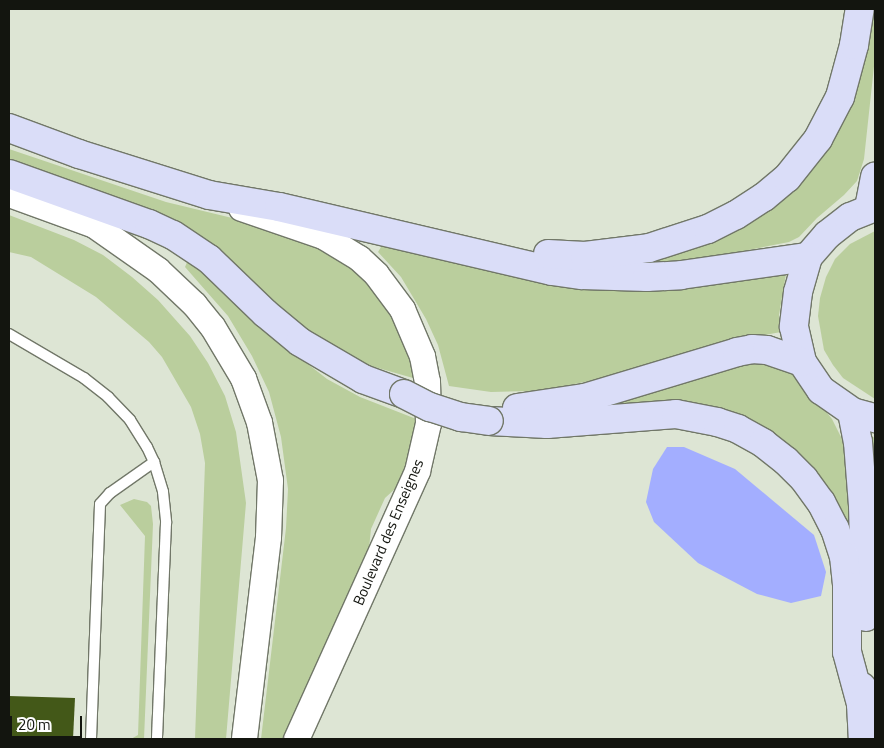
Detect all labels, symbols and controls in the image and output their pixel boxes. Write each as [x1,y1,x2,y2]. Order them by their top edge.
street label: Boulevard des Enseignes [349,456,427,608]
scale bar [12,706,85,738]
text: 20 m [18,713,51,736]

